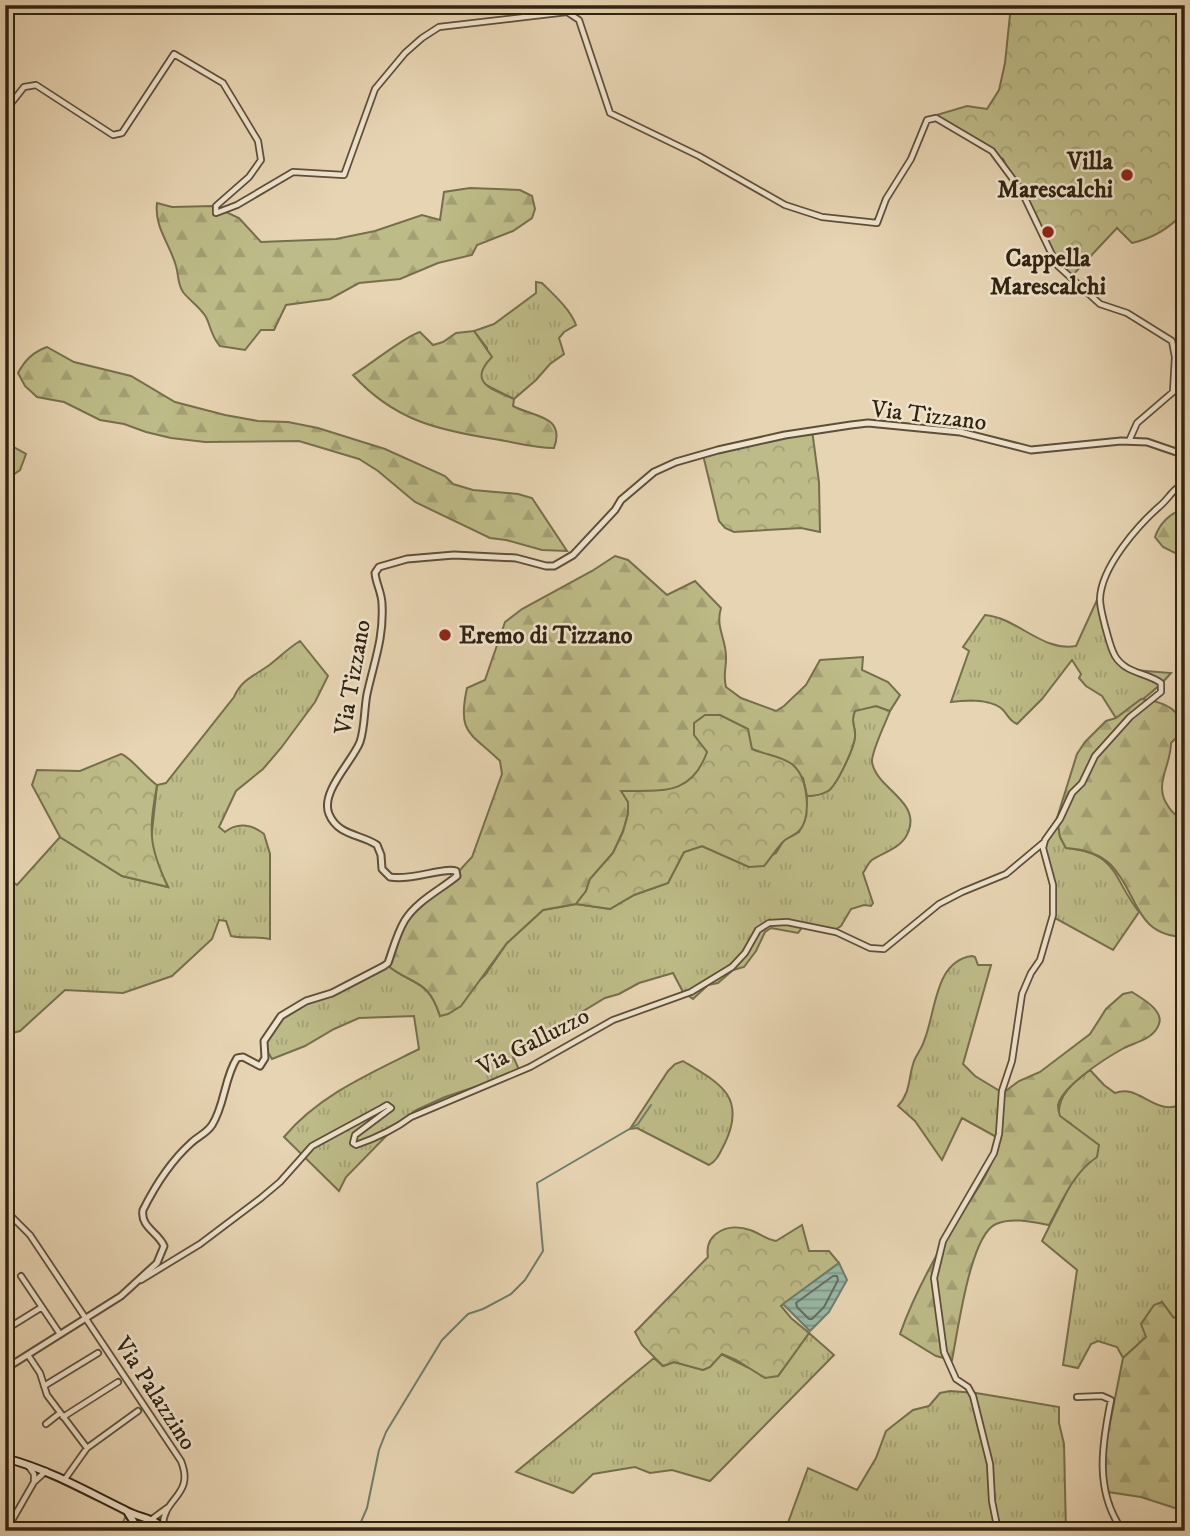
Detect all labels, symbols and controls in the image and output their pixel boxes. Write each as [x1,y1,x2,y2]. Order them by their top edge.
place label: Villa Marescalchi [997,147,1114,205]
marker: Villa Marescalchi [1119,167,1135,183]
marker: Cappella Marescalchi [1040,224,1056,240]
place label: Cappella Marescalchi [990,244,1106,302]
street label: Via Tizzano [869,394,988,438]
street label: Via Tizzano [328,617,378,738]
place label: Eremo di Tizzano [459,621,633,651]
marker: Eremo di Tizzano [437,627,453,643]
street label: Via Galluzzo [471,1001,595,1083]
street label: Via Palazzino [107,1330,203,1456]

